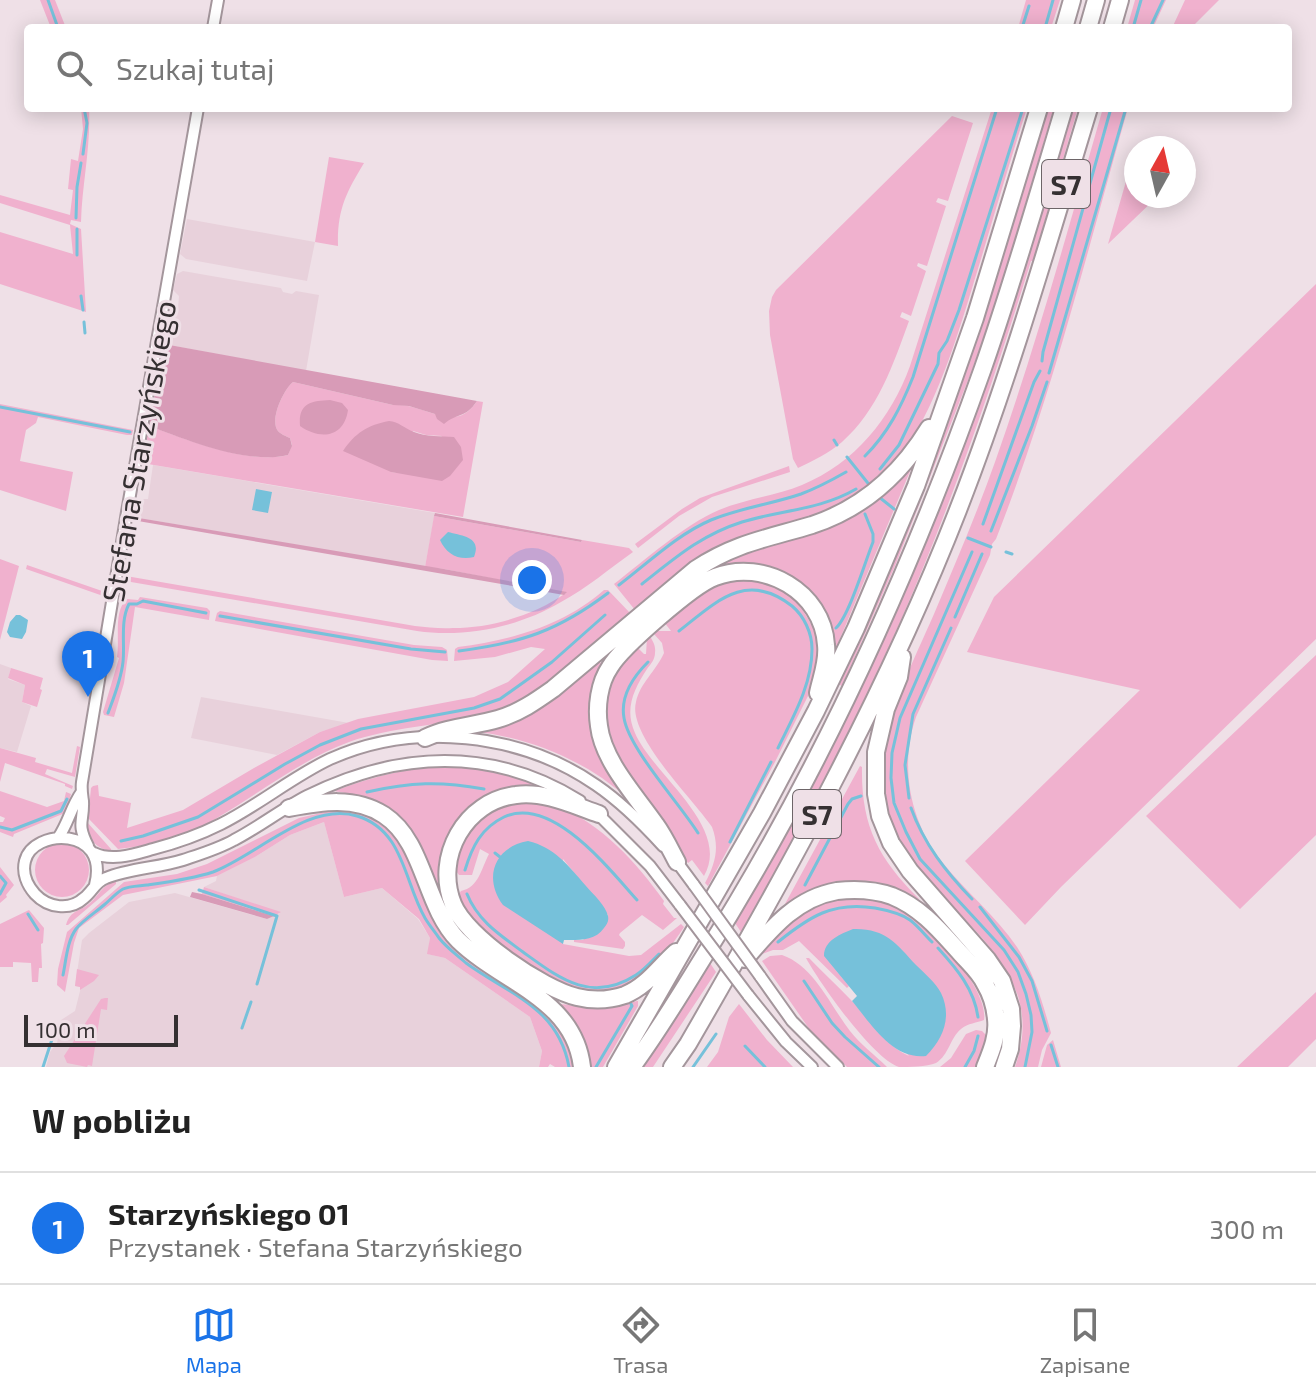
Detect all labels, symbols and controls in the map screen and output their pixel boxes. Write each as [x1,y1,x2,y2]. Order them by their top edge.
search box [24,24,1292,112]
icon: search [52,46,96,90]
text: Szukaj tutaj [116,50,275,86]
north arrow [1124,136,1196,208]
road number: S7 [1042,160,1090,208]
street label: Stefana Starzyńskiego [94,297,182,605]
your location [512,560,552,600]
pin: 1 [62,631,114,697]
road number: S7 [793,790,841,838]
scale bar [24,1011,178,1047]
text: 100 m [36,1016,95,1042]
text: W pobliżu [32,1099,192,1140]
text: Starzyńskiego 01 [108,1195,350,1231]
text: 1 [52,1213,64,1244]
text: 300 m [1210,1213,1284,1244]
text: Przystanek · Stefana Starzyńskiego [108,1231,523,1262]
tab: Mapa [186,1303,242,1377]
tab: Trasa [613,1303,668,1377]
tab: Zapisane [1040,1303,1130,1377]

